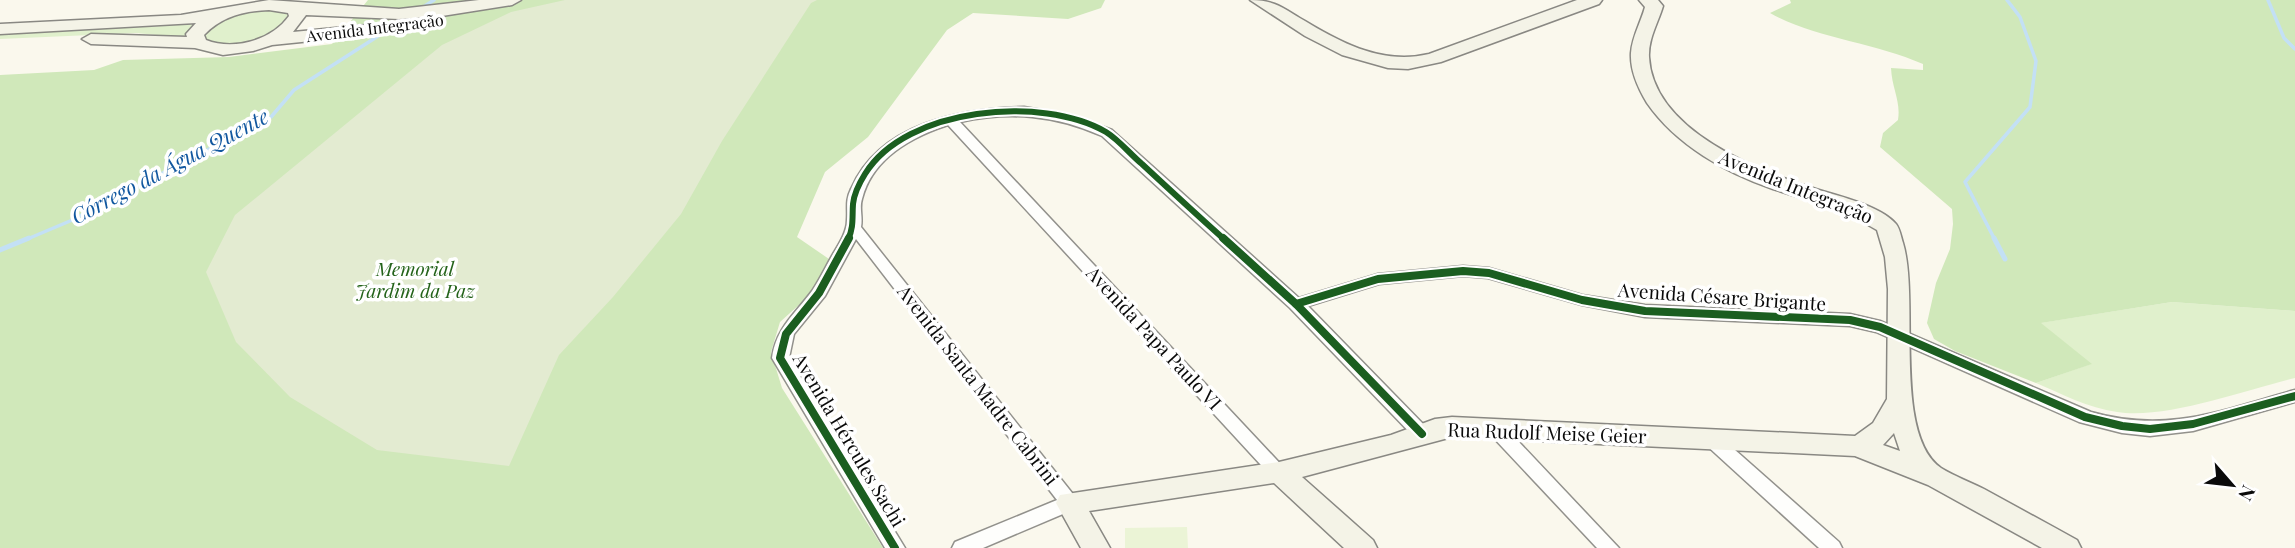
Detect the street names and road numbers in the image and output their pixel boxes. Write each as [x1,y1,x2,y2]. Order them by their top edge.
street label: Avenida Integração [304,9,445,46]
street label: Avenida Integração [1715,143,1877,229]
street label: Avenida Papa Paulo VI [1081,259,1228,415]
street label: Avenida Césare Brigante [1616,276,1827,316]
street label: Avenida Santa Madre Cabrini [892,278,1066,490]
street label: Avenida Hércules Sachi [787,347,912,532]
street label: Rua Rudolf Meise Geier [1447,416,1648,448]

